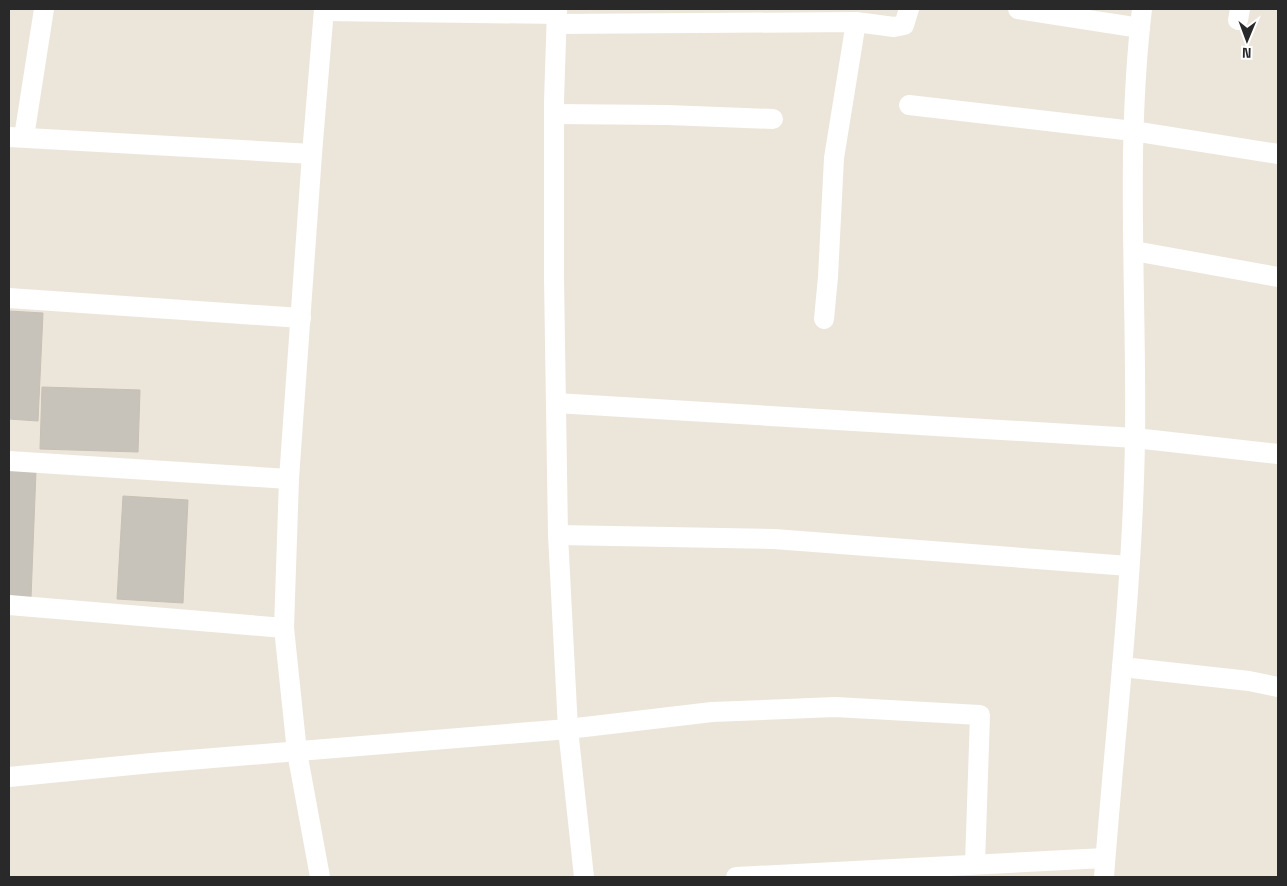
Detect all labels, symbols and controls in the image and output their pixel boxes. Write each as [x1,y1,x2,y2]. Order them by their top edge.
north arrow [1222,15,1272,65]
text: N [1242,44,1252,62]

